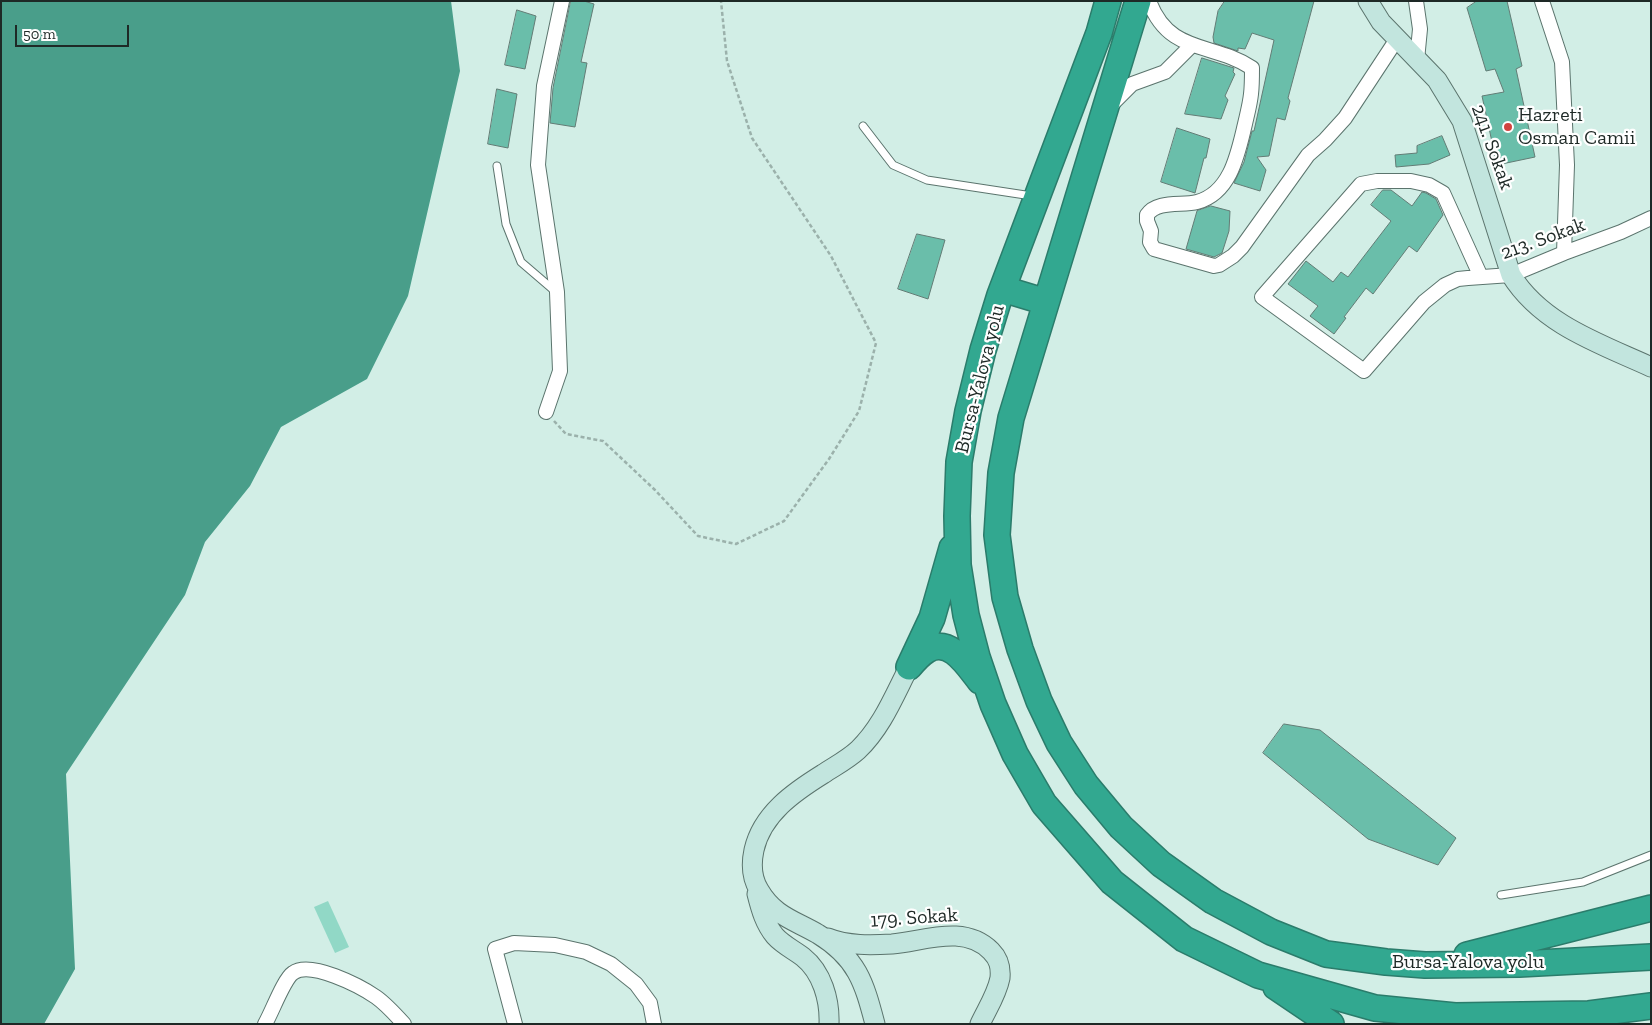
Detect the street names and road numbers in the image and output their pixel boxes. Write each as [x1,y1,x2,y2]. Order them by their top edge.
street label: 241. Sokak [1466,101,1518,193]
street label: 213. Sokak [1498,213,1588,265]
street label: Bursa-Yalova yolu [950,302,1010,456]
street label: 179. Sokak [869,903,959,933]
street label: Bursa-Yalova yolu [1392,950,1544,974]

